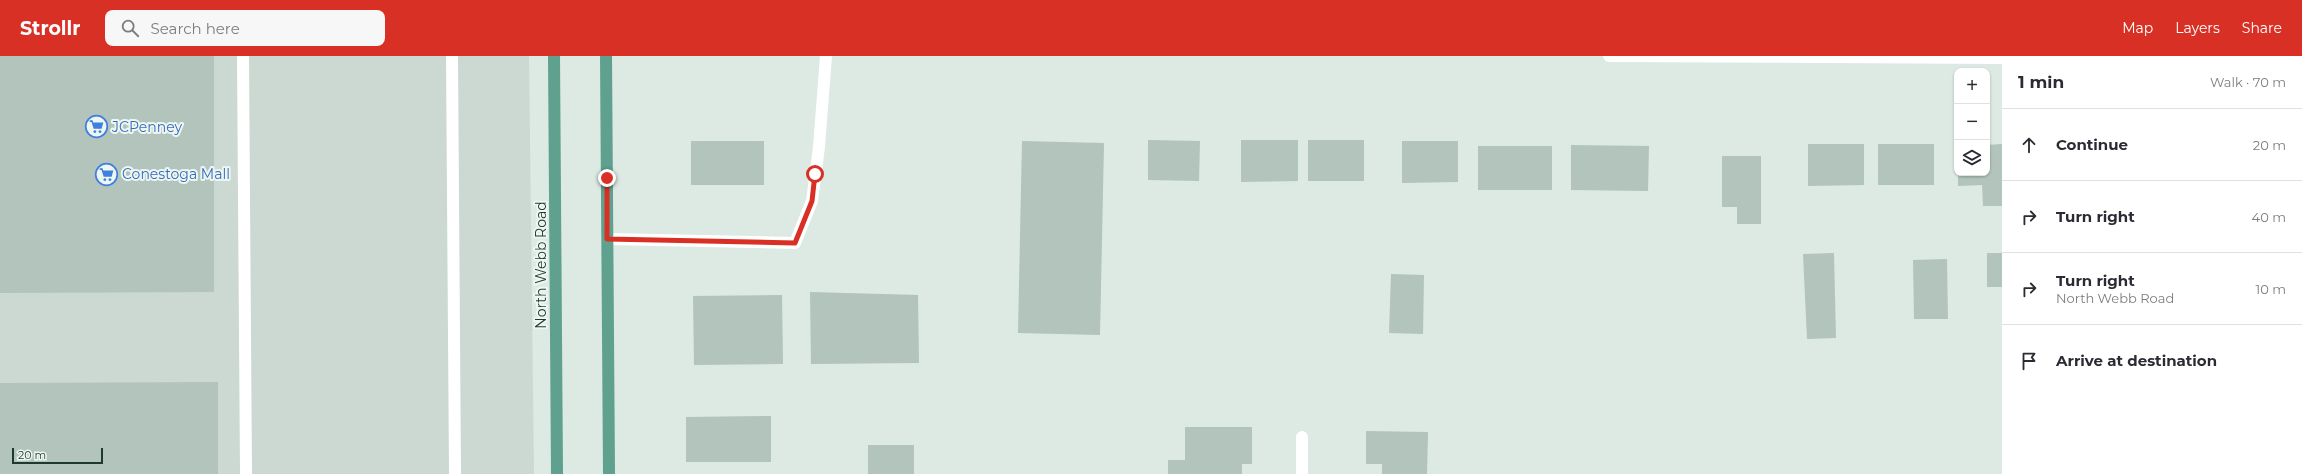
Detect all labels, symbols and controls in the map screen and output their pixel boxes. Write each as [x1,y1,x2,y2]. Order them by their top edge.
search box [105,10,385,46]
text: Strollr [20,17,81,40]
icon: search [119,17,141,39]
text: Search here [151,19,240,38]
text: Map [2122,19,2153,37]
text: Layers [2175,19,2220,37]
text: Share [2242,19,2282,37]
map controls [1954,68,1990,176]
button: + [1954,68,1990,104]
text: 1 min [2018,72,2064,92]
text: Walk · 70 m [2210,74,2286,90]
button: − [1954,104,1990,140]
supermarket icon: JCPenney [83,114,109,140]
place label: JCPenney [111,118,183,136]
icon: ahead [2018,134,2040,156]
text: Continue [2056,135,2128,154]
text: 20 m [2253,137,2286,153]
button: layers [1954,140,1990,176]
supermarket icon: Conestoga Mall [94,161,120,187]
place label: Conestoga Mall [122,165,230,183]
route start [806,165,824,183]
route end [598,169,616,187]
street label: North Webb Road [532,201,550,329]
icon: right [2018,206,2040,228]
text: Turn right [2056,207,2135,226]
text: 40 m [2252,209,2286,225]
text: Turn right [2056,271,2135,290]
icon: right [2018,278,2040,300]
text: 10 m [2256,281,2286,297]
text: North Webb Road [2056,290,2174,306]
icon: arrive [2018,350,2040,372]
text: Arrive at destination [2056,351,2217,370]
scale bar [12,446,103,465]
text: 20 m [18,448,46,462]

